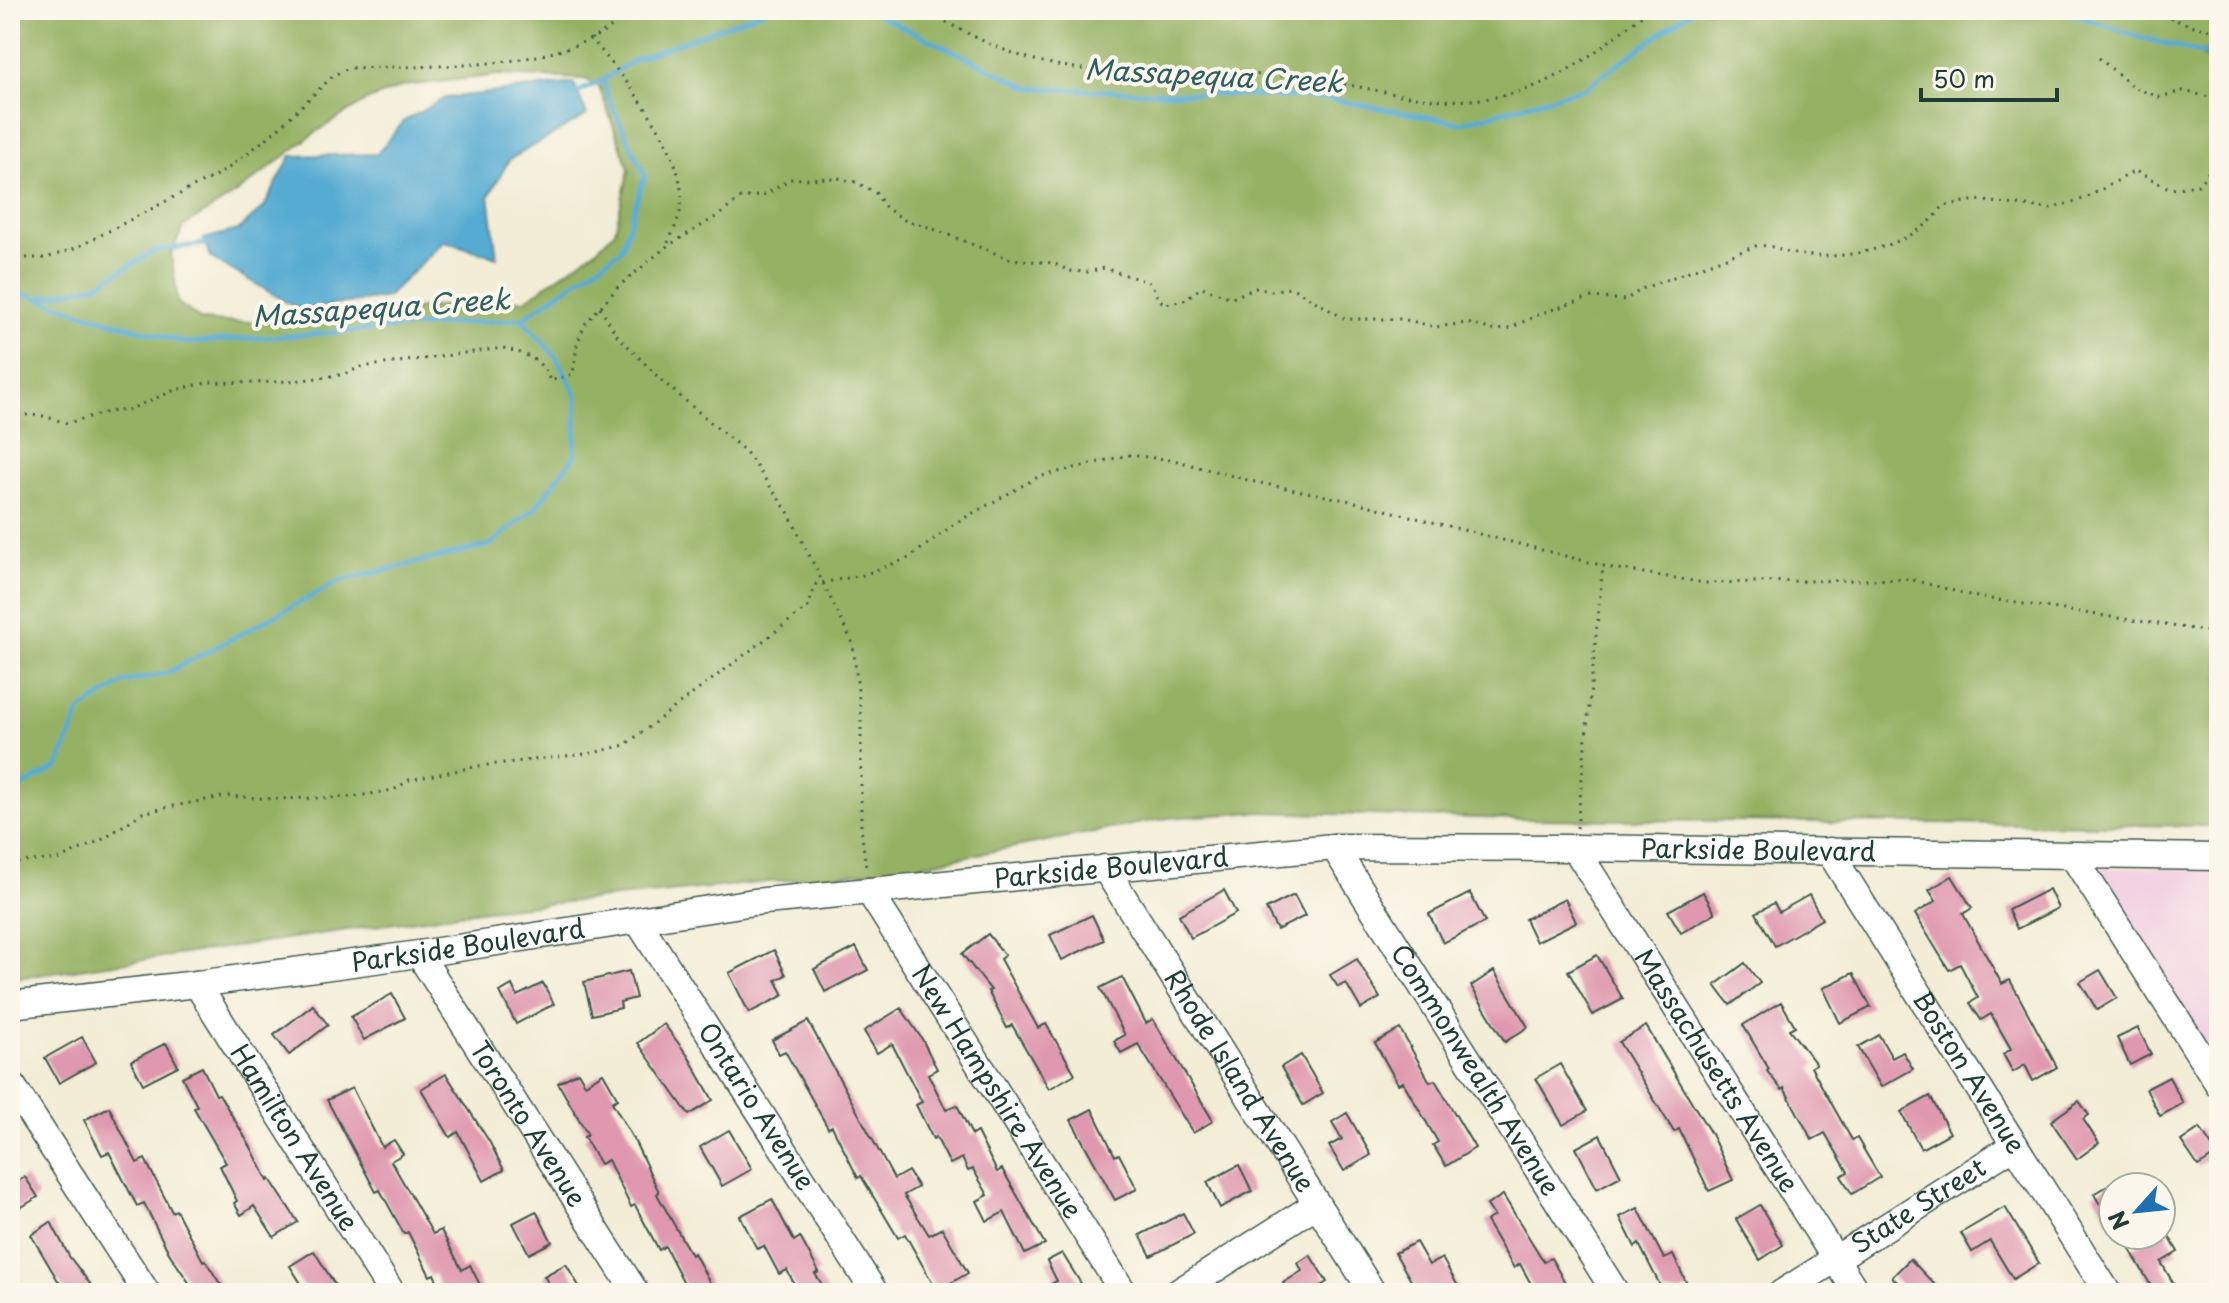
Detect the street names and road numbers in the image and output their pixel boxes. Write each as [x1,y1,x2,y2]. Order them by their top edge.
street label: Parkside Boulevard [1640,828,1876,870]
street label: Parkside Boulevard [992,836,1230,897]
street label: Parkside Boulevard [349,908,587,981]
street label: Commonwealth Avenue [1382,936,1571,1203]
street label: Massachusetts Avenue [1626,941,1809,1200]
street label: New Hampshire Avenue [903,957,1093,1226]
street label: Rhode Island Avenue [1156,961,1326,1199]
street label: Boston Avenue [1904,983,2036,1161]
street label: Ontario Avenue [689,1014,826,1197]
street label: Toronto Avenue [461,1033,597,1214]
street label: Hamilton Avenue [222,1036,369,1238]
street label: State Street [1843,1147,1993,1262]

